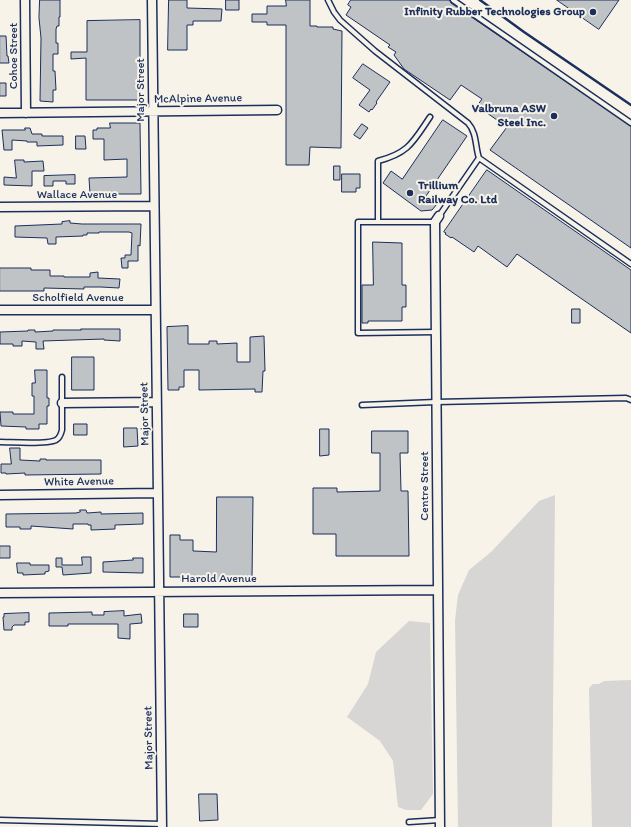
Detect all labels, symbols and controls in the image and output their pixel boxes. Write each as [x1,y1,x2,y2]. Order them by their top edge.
place label: Infinity Rubber Technologies Group [404,5,585,19]
marker: Infinity Rubber Technologies Group [588,7,598,17]
street label: Cohoe Street [7,23,21,89]
street label: Major Street [134,58,148,122]
street label: McAlpine Avenue [154,91,242,107]
place label: Valbruna ASW Steel Inc. [472,102,546,130]
marker: Valbruna ASW Steel Inc. [549,111,559,121]
place label: Trillium Railway Co. Ltd [418,179,497,207]
street label: Wallace Avenue [37,188,117,202]
marker: Trillium Railway Co. Ltd [405,188,415,198]
street label: Scholfield Avenue [32,291,124,305]
street label: Major Street [137,382,153,446]
street label: Centre Street [418,451,432,521]
street label: White Avenue [44,474,114,490]
street label: Harold Avenue [181,572,257,586]
street label: Major Street [141,706,157,770]

